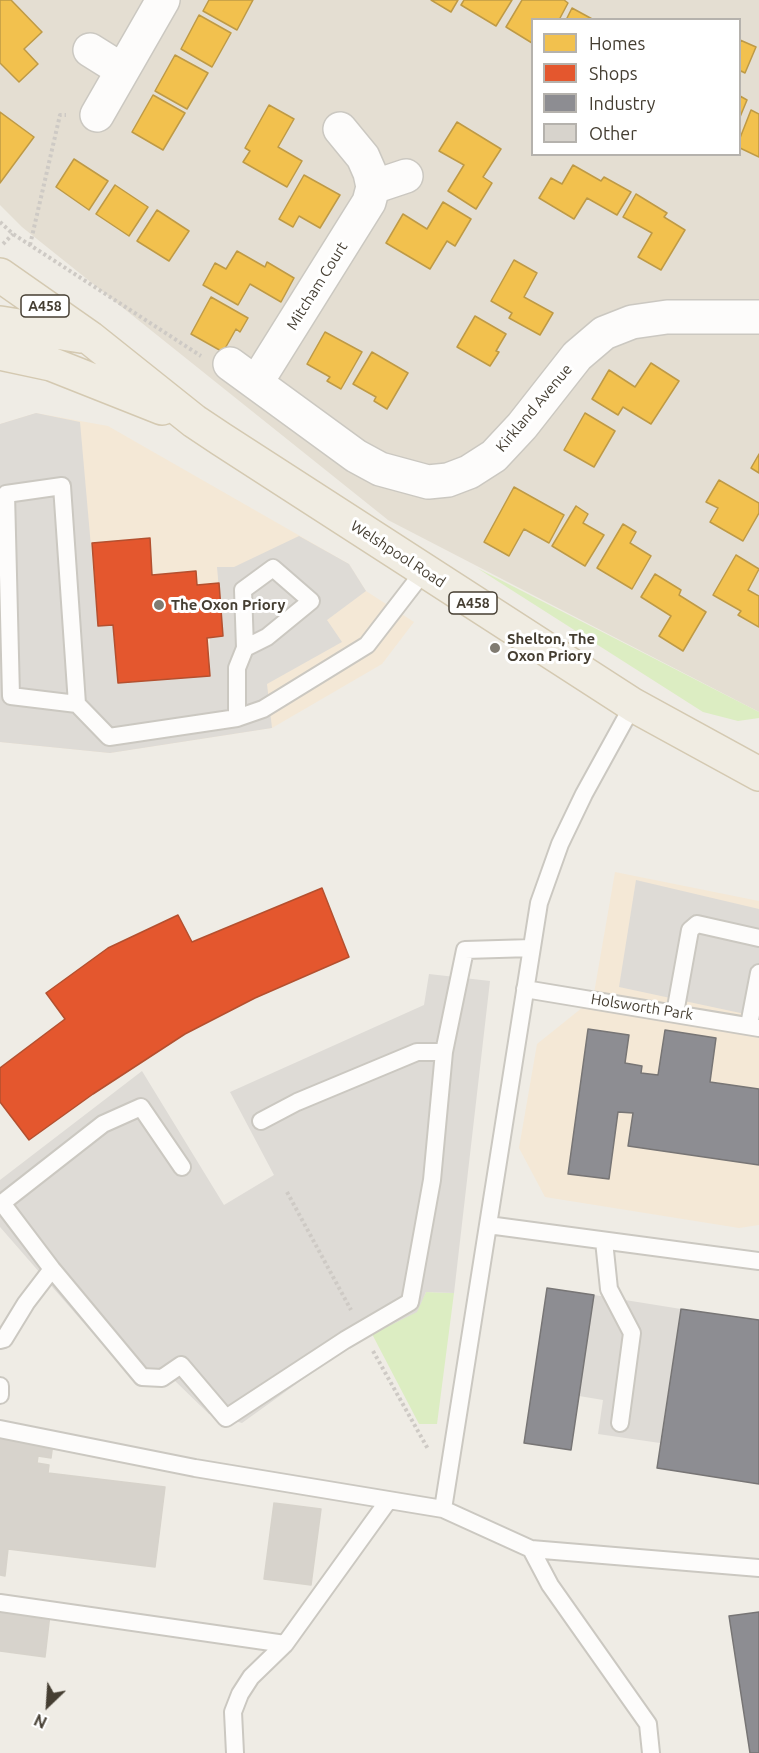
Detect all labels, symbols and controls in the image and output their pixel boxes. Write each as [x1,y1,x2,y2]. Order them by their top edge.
legend [531,18,741,156]
text: Homes [589,33,645,53]
text: Shops [589,63,638,83]
text: Industry [589,93,655,113]
text: Other [589,123,637,143]
street label: Mitcham Court [283,239,351,333]
road number: A458 [21,295,69,317]
street label: Kirkland Avenue [492,360,576,456]
street label: Welshpool Road [347,517,449,591]
road number: A458 [449,592,497,614]
place label: The Oxon Priory [171,596,285,614]
marker: The Oxon Priory [152,598,166,612]
place label: Shelton, The Oxon Priory [507,630,595,665]
marker: Shelton, The Oxon Priory [488,641,502,655]
street label: Holsworth Park [590,990,694,1024]
north arrow [18,1675,78,1735]
text: N [31,1711,50,1732]

